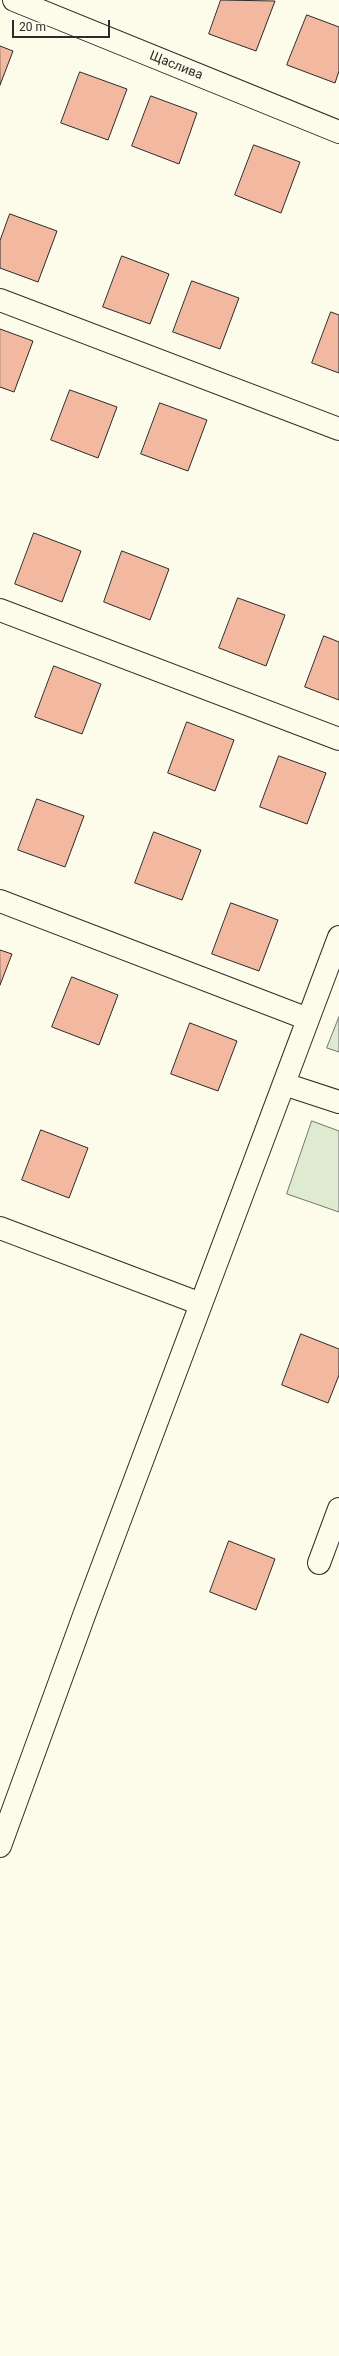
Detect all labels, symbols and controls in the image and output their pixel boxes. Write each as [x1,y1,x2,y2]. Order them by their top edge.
scale bar [14,12,112,38]
text: 20 m [19,20,46,34]
street label: Щаслива [147,48,205,84]

